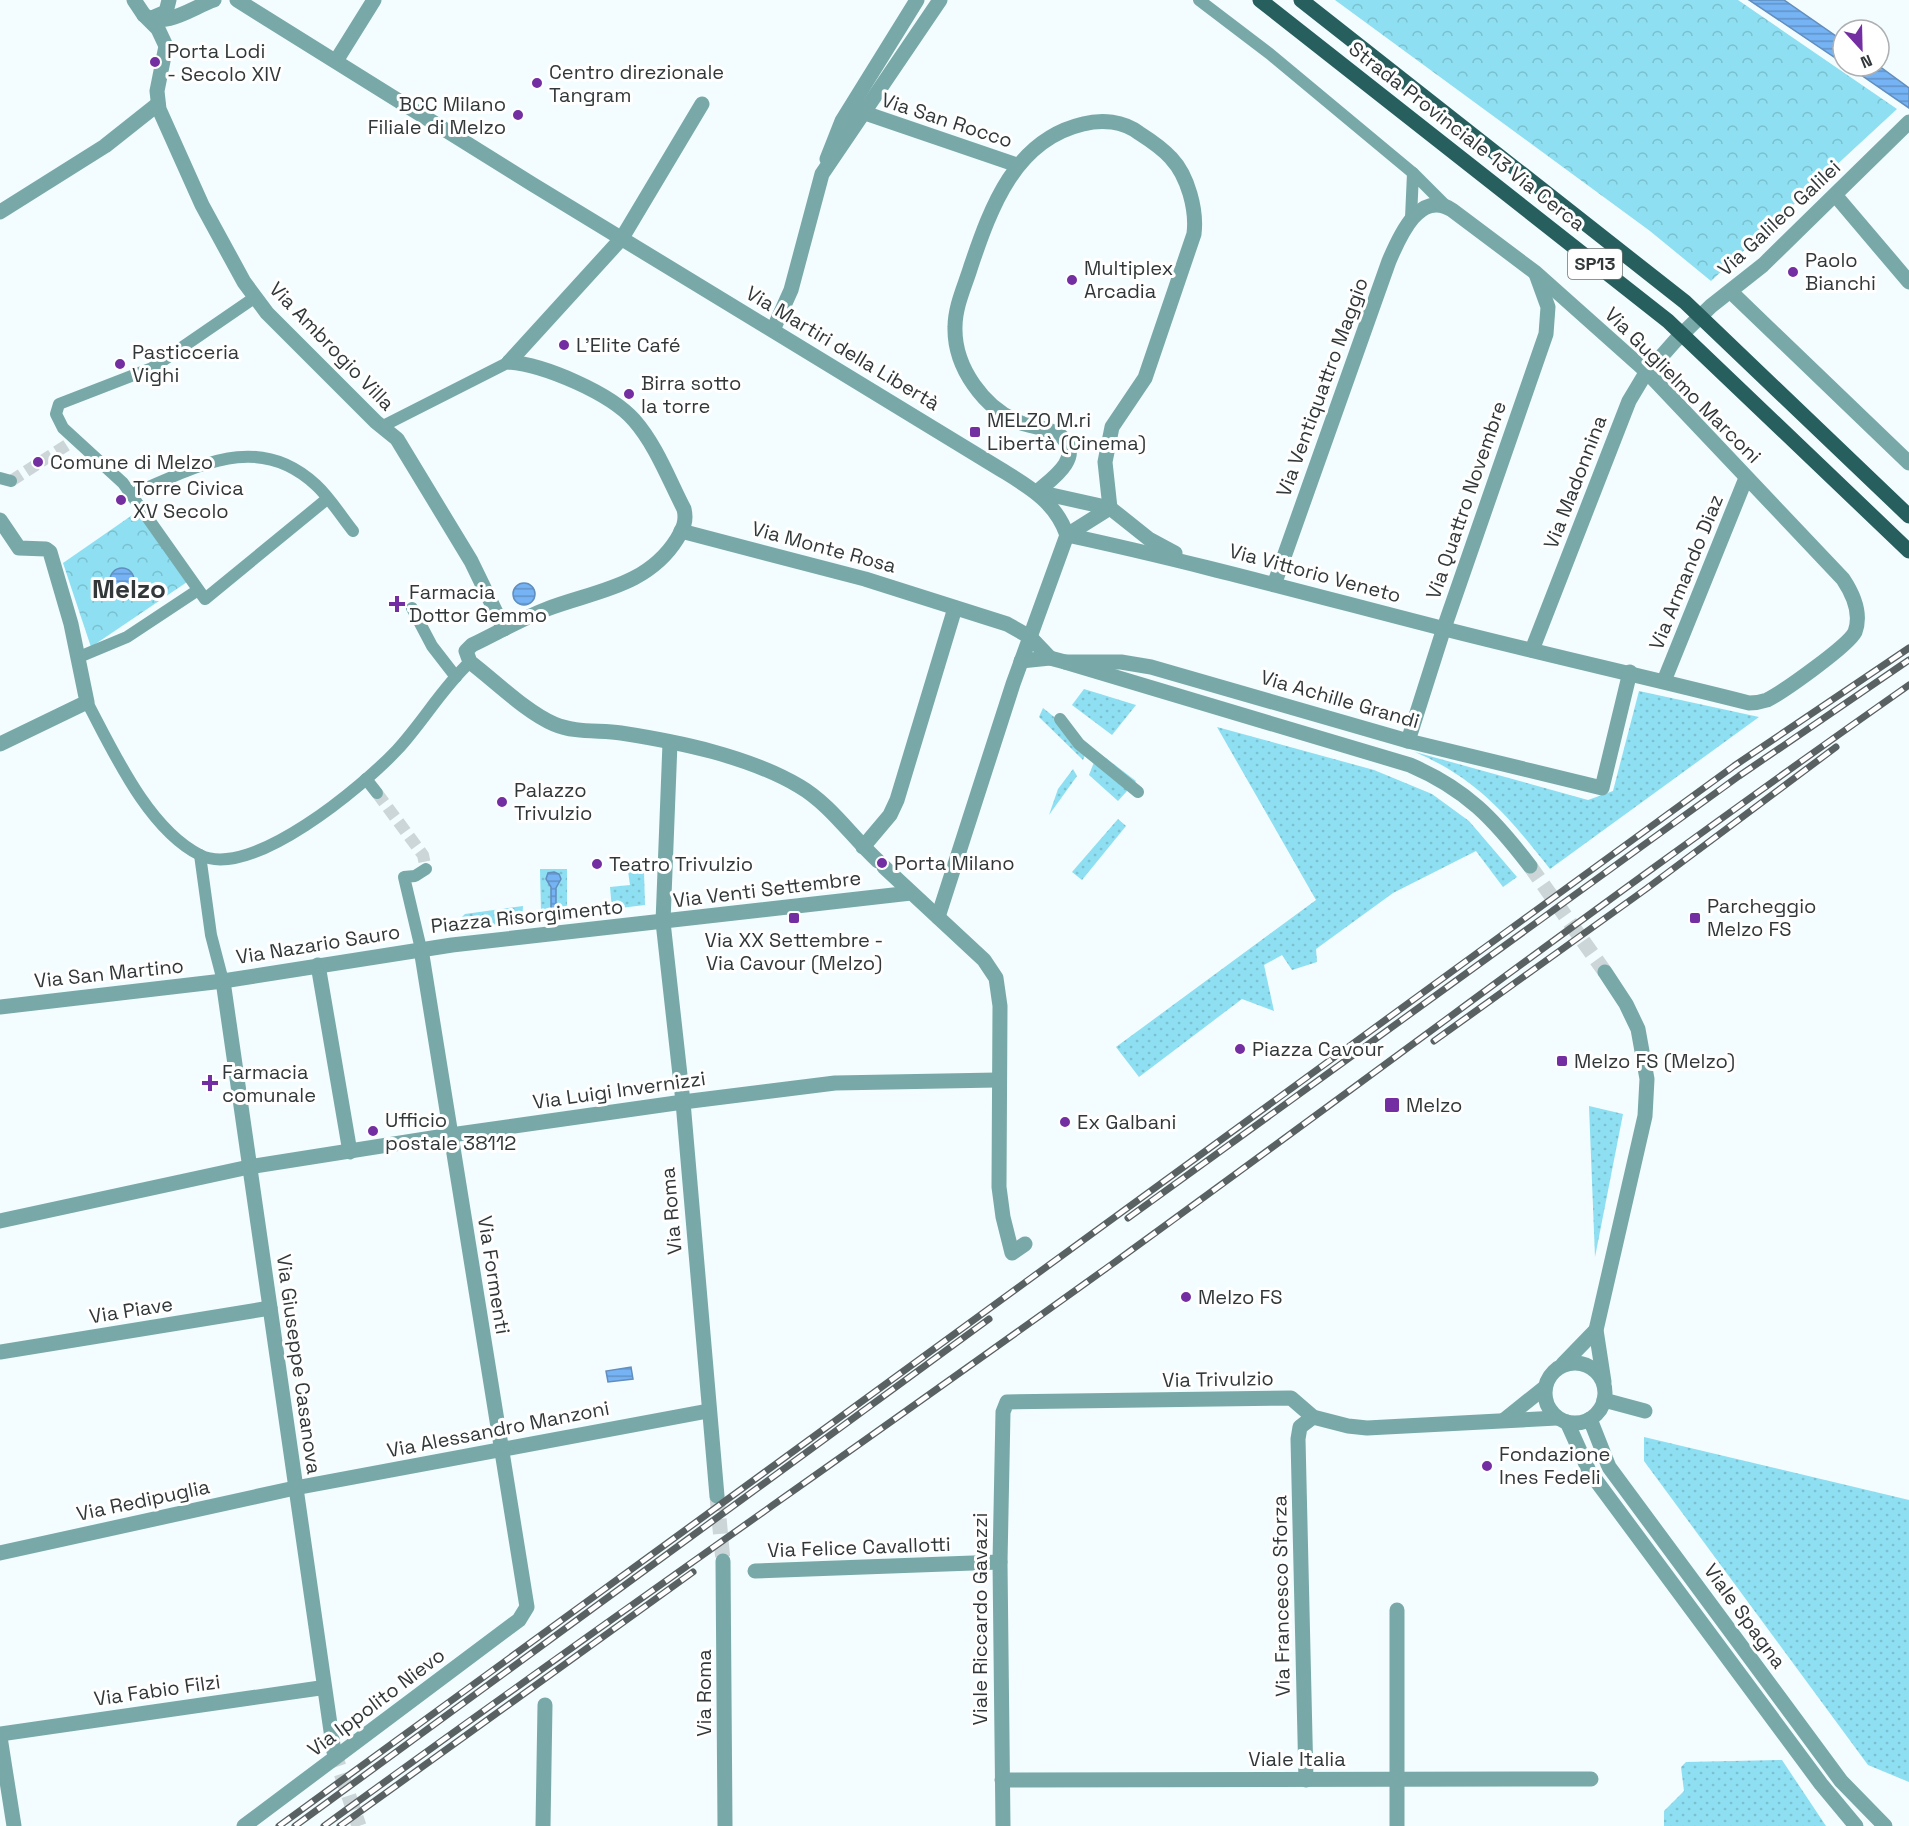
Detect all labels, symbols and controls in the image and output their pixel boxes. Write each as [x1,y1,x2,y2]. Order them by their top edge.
north arrow [1831,18,1891,78]
street label: Strada Provinciale 13 Via Cerca [1343,35,1591,237]
place label: Porta Lodi - Secolo XIV [167,38,282,87]
text: N [1858,50,1875,73]
marker: Porta Lodi - Secolo XIV [148,55,162,69]
place label: Centro direzionale Tangram [549,59,724,108]
marker: Centro direzionale Tangram [530,76,544,90]
street label: Via San Rocco [878,87,1016,153]
place label: BCC Milano Filiale di Melzo [368,91,506,140]
marker: BCC Milano Filiale di Melzo [511,108,525,122]
street label: Via Galileo Galilei [1712,154,1846,282]
place label: Paolo Bianchi [1805,247,1876,296]
road number: SP13 [1568,249,1622,279]
place label: Multiplex Arcadia [1084,255,1173,304]
marker: Paolo Bianchi [1786,265,1800,279]
marker: Multiplex Arcadia [1065,273,1079,287]
street label: Via Ventiquattro Maggio [1270,274,1374,500]
street label: Via Ambrogio Villa [264,276,400,416]
street label: Via Martiri della Libertà [741,280,945,416]
street label: Via Guglielmo Marconi [1599,301,1767,469]
place label: L'Elite Café [576,332,681,358]
marker: L'Elite Café [557,338,571,352]
place label: Pasticceria Vighi [132,339,239,388]
marker: Pasticceria Vighi [113,357,127,371]
place label: Birra sotto la torre [641,370,741,419]
marker: Birra sotto la torre [622,387,636,401]
street label: Via Quattro Novembre [1420,397,1512,603]
place label: MELZO M.ri Libertà (Cinema) [987,407,1146,456]
street label: Via Madonnina [1538,412,1612,552]
marker: MELZO M.ri Libertà (Cinema) [968,425,982,439]
place label: Comune di Melzo [50,449,213,475]
marker: Comune di Melzo [31,455,45,469]
place label: Torre Civica XV Secolo [133,475,244,524]
street label: Via Armando Diaz [1643,491,1729,653]
marker: Torre Civica XV Secolo [114,493,128,507]
street label: Via Monte Rosa [749,515,899,579]
street label: Via Vittorio Veneto [1226,538,1404,608]
district label: Melzo [92,572,166,606]
place label: Farmacia Dottor Gemmo [409,579,547,628]
marker: Farmacia Dottor Gemmo [390,597,404,611]
street label: Via Achille Grandi [1258,664,1422,734]
place label: Palazzo Trivulzio [514,777,592,826]
marker: Palazzo Trivulzio [495,795,509,809]
place label: Porta Milano [894,850,1015,876]
place label: Teatro Trivulzio [609,851,753,877]
marker: Porta Milano [875,856,889,870]
marker: Teatro Trivulzio [590,857,604,871]
street label: Via Venti Settembre [672,865,862,913]
street label: Piazza Risorgimento [429,893,625,939]
place label: Parcheggio Melzo FS [1707,893,1816,942]
marker: Via XX Settembre - Via Cavour (Melzo) [787,911,801,925]
marker: Parcheggio Melzo FS [1688,911,1702,925]
street label: Via Nazario Sauro [234,918,402,970]
place label: Via XX Settembre - Via Cavour (Melzo) [705,927,883,976]
street label: Via San Martino [33,952,185,994]
place label: Piazza Cavour [1252,1036,1384,1062]
marker: Piazza Cavour [1233,1042,1247,1056]
place label: Melzo FS (Melzo) [1574,1048,1735,1074]
marker: Melzo FS (Melzo) [1555,1054,1569,1068]
place label: Farmacia comunale [222,1059,316,1108]
street label: Via Luigi Invernizzi [531,1065,707,1115]
marker: Farmacia comunale [203,1076,217,1090]
place label: Melzo [1406,1092,1462,1118]
marker: Melzo [1383,1096,1401,1114]
place label: Ufficio postale 38112 [385,1107,516,1156]
place label: Ex Galbani [1077,1109,1176,1135]
marker: Ex Galbani [1058,1115,1072,1129]
marker: Ufficio postale 38112 [366,1124,380,1138]
street label: Via Roma [654,1166,688,1256]
street label: Via Formenti [472,1214,516,1336]
street label: Via Giuseppe Casanova [271,1252,327,1476]
place label: Melzo FS [1198,1284,1283,1310]
marker: Melzo FS [1179,1290,1193,1304]
street label: Via Piave [87,1291,175,1329]
street label: Via Trivulzio [1162,1365,1274,1393]
street label: Via Alessandro Manzoni [385,1395,611,1463]
place label: Fondazione Ines Fedeli [1499,1441,1610,1490]
marker: Fondazione Ines Fedeli [1480,1459,1494,1473]
street label: Via Redipuglia [74,1473,212,1527]
street label: Via Francesco Sforza [1266,1495,1296,1697]
street label: Viale Riccardo Gavazzi [967,1512,993,1726]
street label: Via Felice Cavallotti [767,1531,951,1563]
street label: Viale Spagna [1698,1558,1792,1674]
street label: Via Ippolito Nievo [302,1642,450,1762]
street label: Via Roma [691,1649,717,1737]
street label: Via Fabio Filzi [92,1668,222,1712]
street label: Viale Italia [1248,1746,1346,1772]

